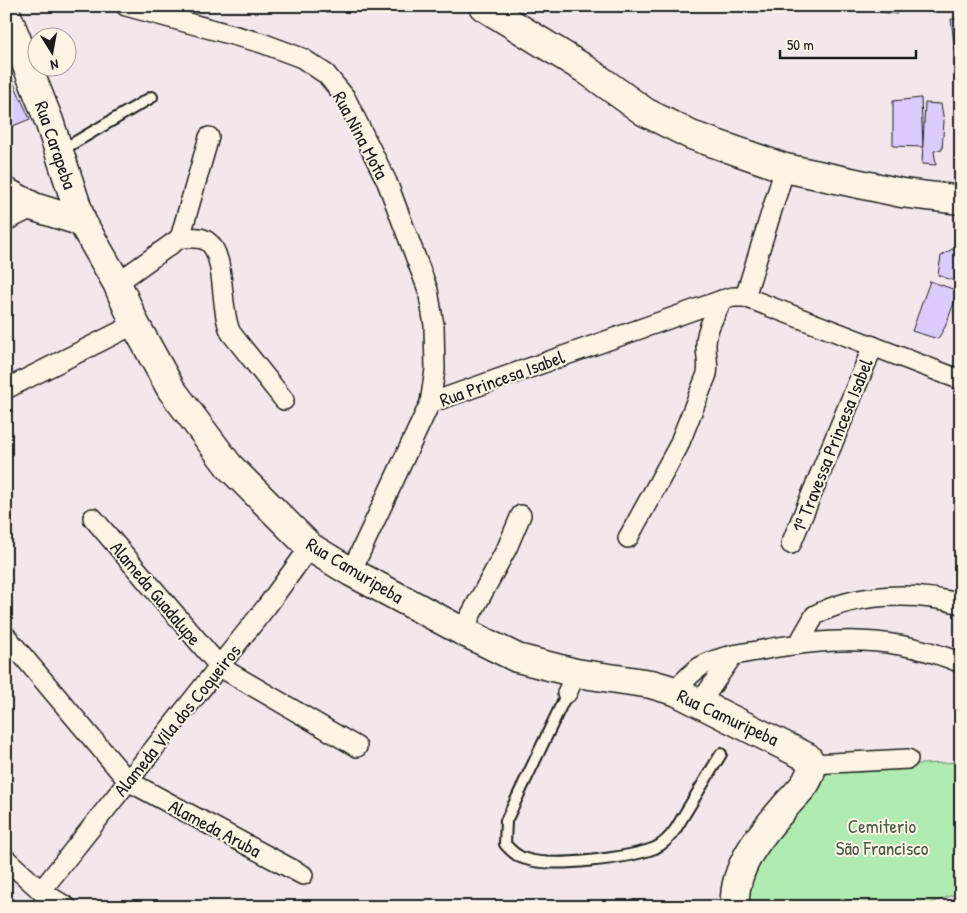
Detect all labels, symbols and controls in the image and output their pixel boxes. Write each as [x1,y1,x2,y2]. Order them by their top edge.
north arrow [28,28,78,78]
scale bar [780,28,916,60]
text: 50 m [787,34,814,55]
text: N [49,55,60,75]
street label: Rua Nina Mota [327,87,395,184]
street label: Rua Carapeba [29,97,83,193]
street label: Rua Princesa Isabel [436,343,569,413]
street label: 1ª Travessa Princesa Isabel [785,353,879,536]
street label: Rua Camuripeba [302,531,409,609]
street label: Alameda Guadalupe [105,535,208,651]
street label: Alameda Vila dos Coqueiros [108,639,246,801]
street label: Rua Camuripeba [673,682,783,752]
street label: Alameda Aruba [164,793,266,863]
park label: Cemiterio São Francisco [836,813,929,861]

